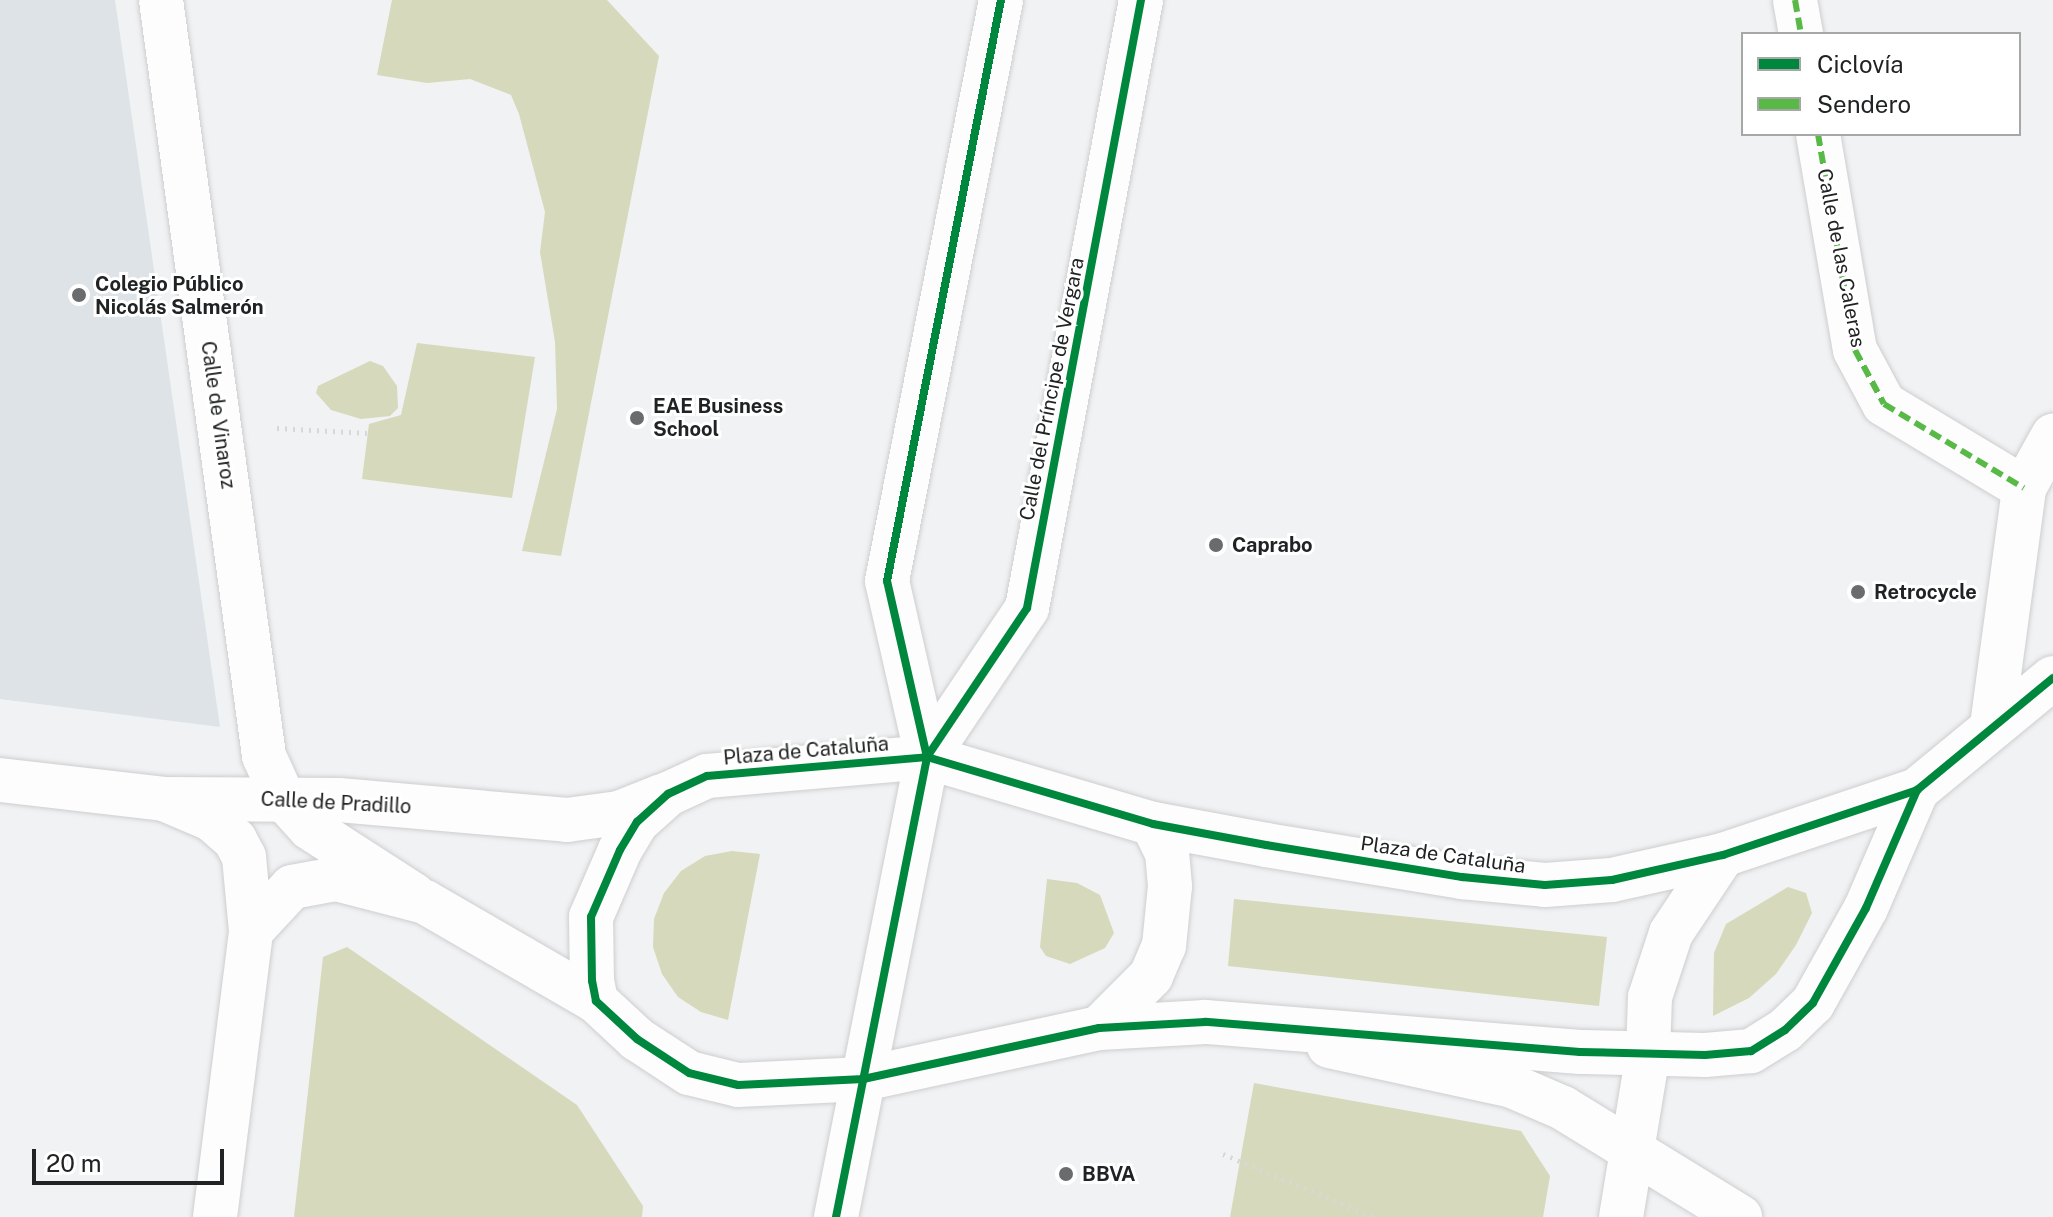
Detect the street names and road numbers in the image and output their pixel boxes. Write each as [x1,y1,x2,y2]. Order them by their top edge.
street label: Calle de las Caleras [1812,166,1870,350]
street label: Calle del Príncipe de Vergara [1015,255,1089,523]
street label: Calle de Vinaroz [196,339,240,491]
street label: Plaza de Cataluña [722,732,890,770]
street label: Calle de Pradillo [260,787,412,819]
street label: Plaza de Cataluña [1359,832,1527,878]

